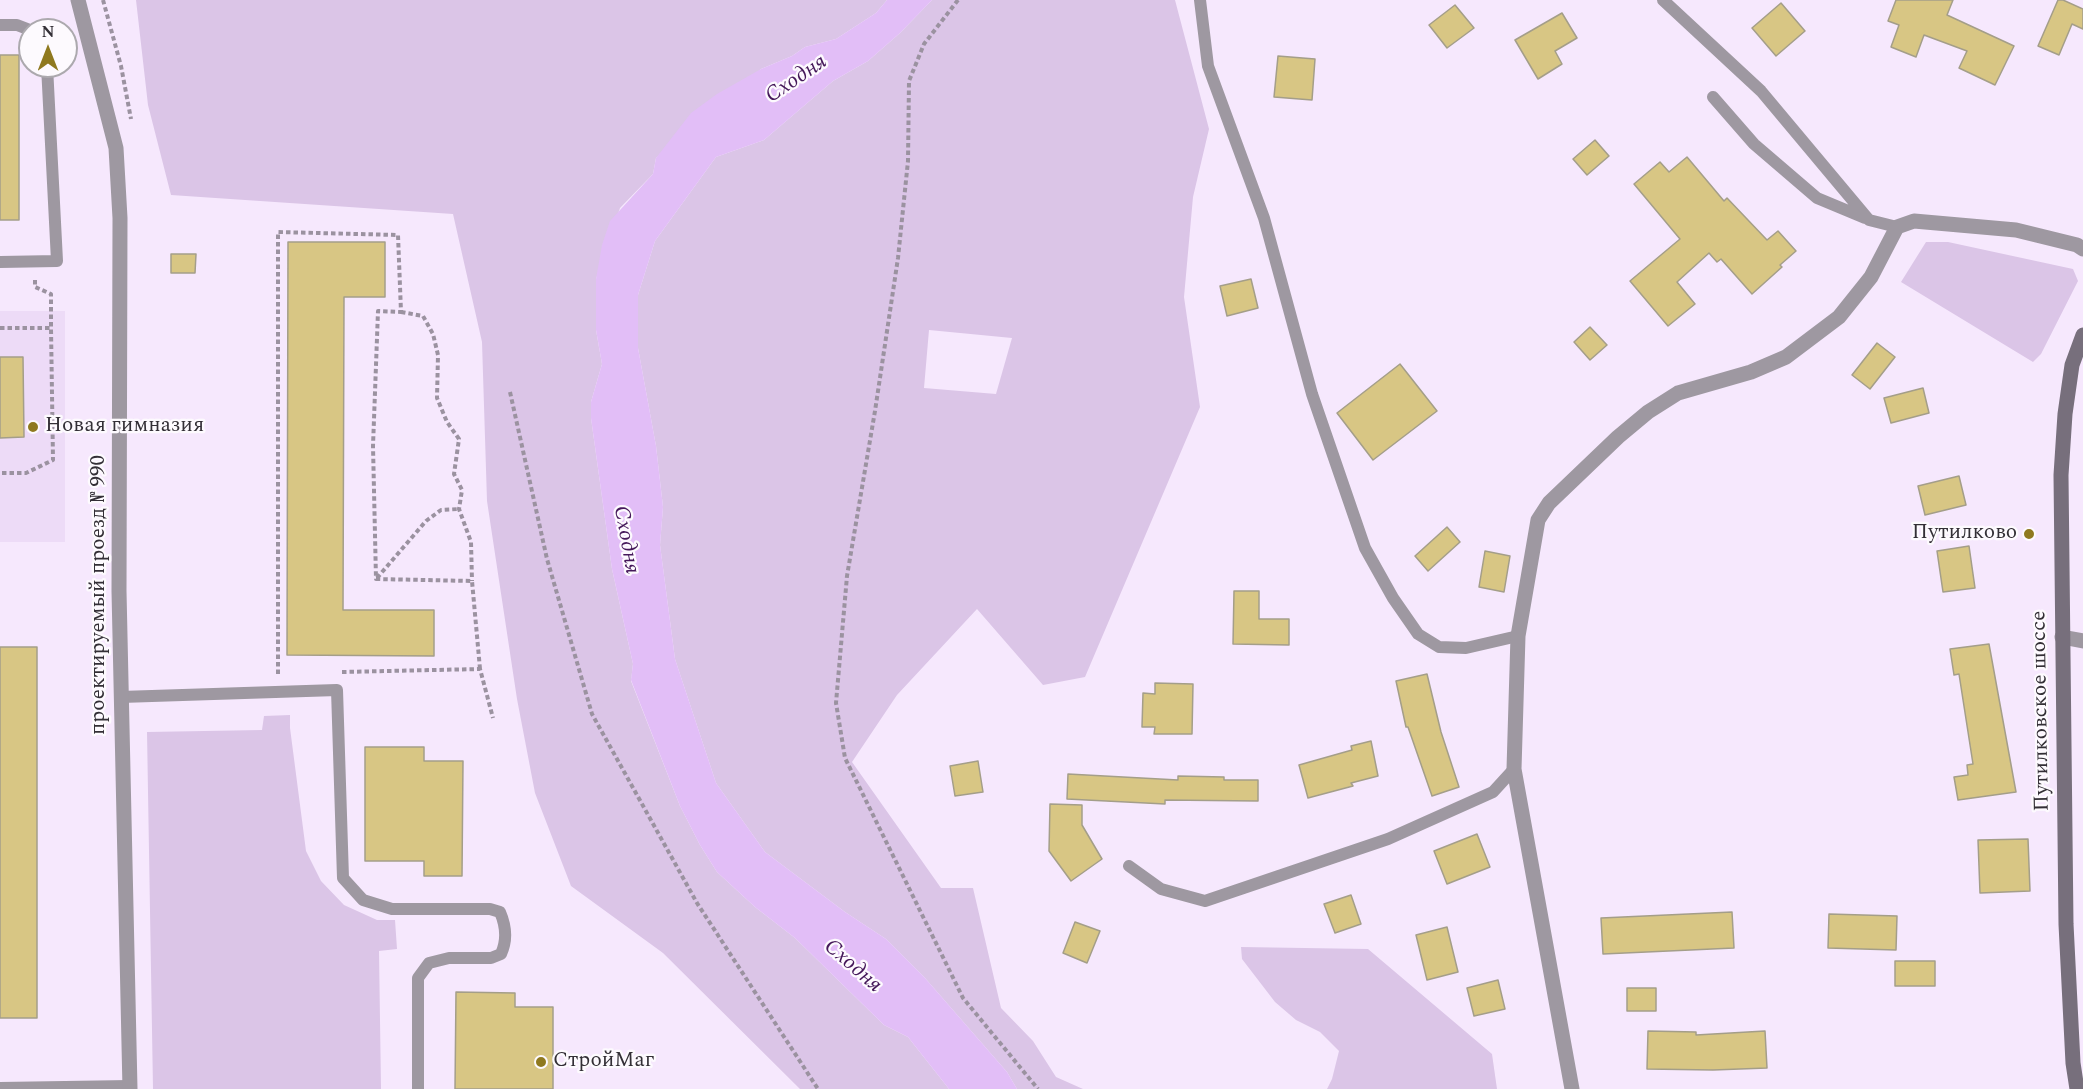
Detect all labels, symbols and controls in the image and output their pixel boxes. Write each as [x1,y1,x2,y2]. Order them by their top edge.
north arrow [18,18,78,78]
text: N [41,20,55,44]
water label: Сходня [761,50,833,110]
place label: Новая гимназия [45,414,204,440]
marker: Новая гимназия [26,420,40,434]
street label: проектируемый проезд № 990 [87,455,113,735]
water label: Сходня [606,504,644,576]
place label: Путилково [1912,521,2017,547]
marker: Путилково [2022,527,2036,541]
street label: Путилковское шоссе [2028,611,2056,811]
water label: Сходня [817,935,887,999]
place label: СтройМаг [553,1049,654,1075]
marker: СтройМаг [534,1055,548,1069]

